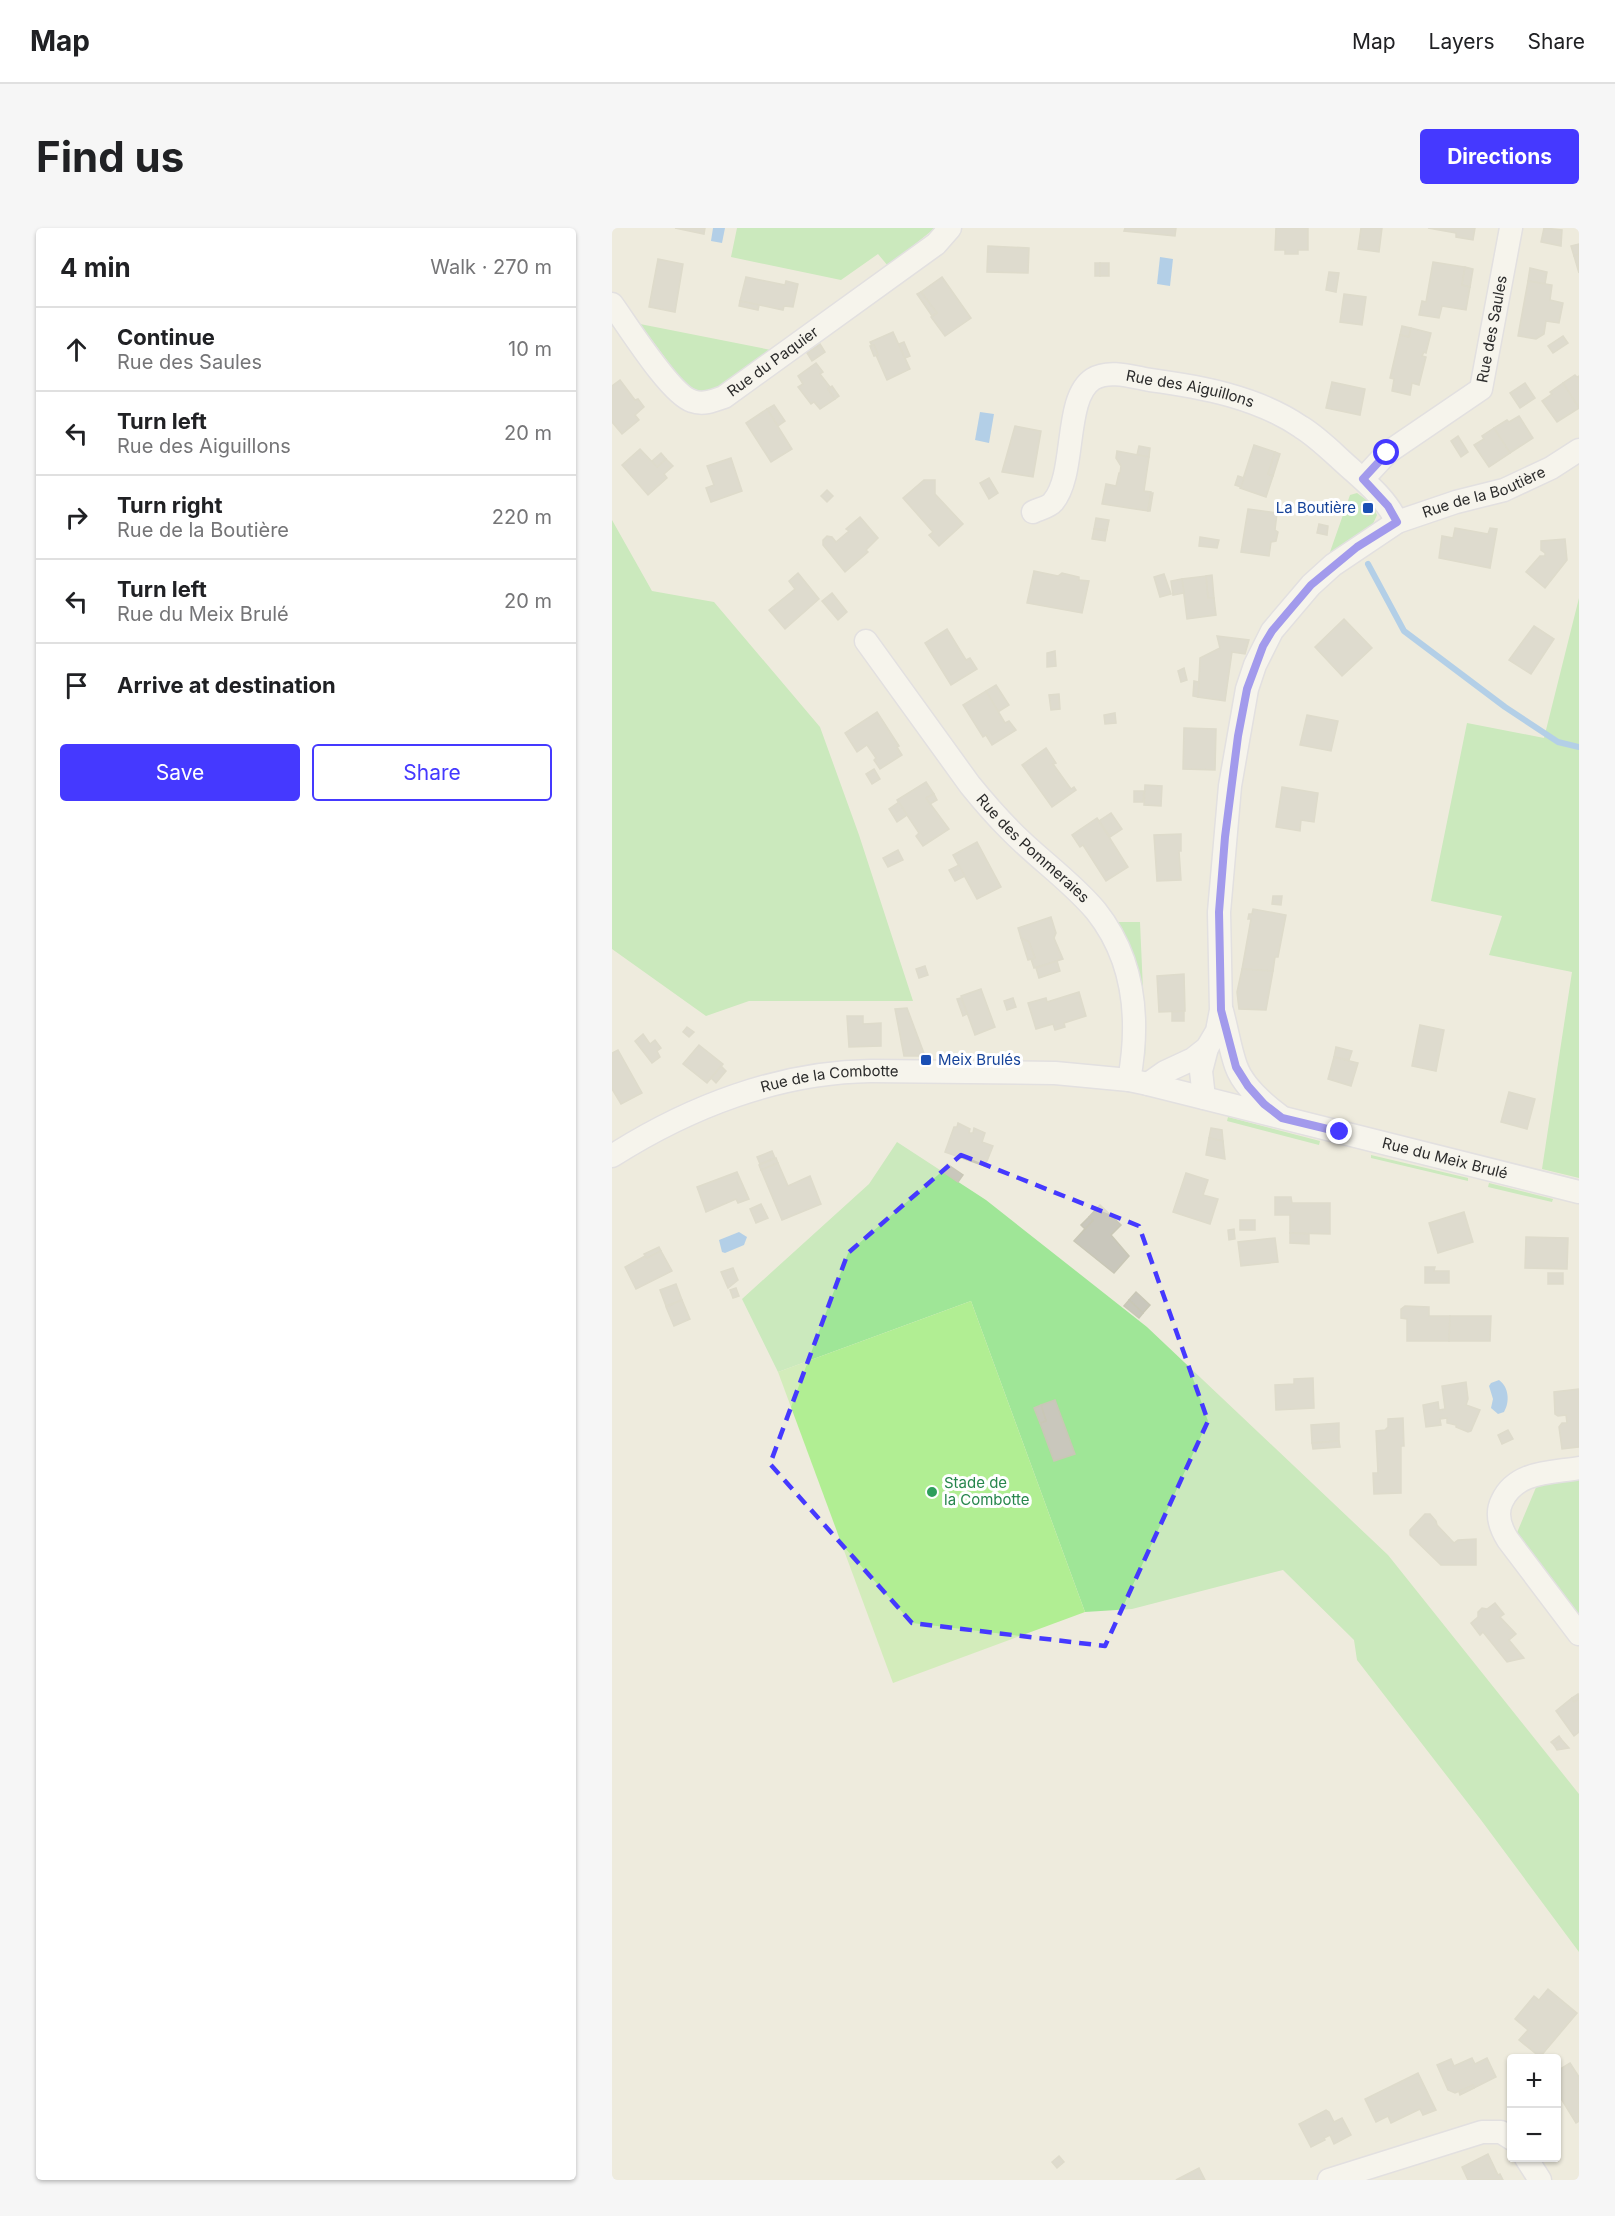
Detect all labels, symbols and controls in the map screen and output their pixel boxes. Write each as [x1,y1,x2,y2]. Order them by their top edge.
text: Map [30,24,90,58]
text: Map [1352,29,1396,54]
text: Layers [1429,29,1495,54]
text: Share [1528,29,1585,54]
button: Directions [1420,129,1579,184]
text: Find us [36,131,184,182]
text: 4 min [60,252,131,283]
text: Walk · 270 m [430,255,552,279]
street label: Rue des Saules [1472,274,1511,384]
street label: Rue du Paquier [723,322,822,401]
text: Continue [117,324,215,350]
icon: ahead [60,333,93,366]
text: 10 m [508,337,552,361]
text: Rue des Saules [117,350,262,374]
street label: Rue des Aiguillons [1125,365,1257,411]
text: Turn left [117,408,207,434]
icon: left [60,417,93,450]
text: 20 m [504,421,552,445]
text: Rue des Aiguillons [117,434,291,458]
route start [1373,439,1399,465]
street label: Rue de la Boutière [1420,462,1548,522]
text: Turn right [117,492,223,518]
place label: La Boutière [1276,498,1356,517]
icon: right [60,501,93,534]
marker: La Boutière [1361,501,1375,515]
text: 220 m [492,505,552,529]
text: Rue de la Boutière [117,518,289,542]
text: Turn left [117,576,207,602]
icon: left [60,585,93,618]
text: 20 m [504,589,552,613]
text: Rue du Meix Brulé [117,602,289,626]
icon: arrive [60,669,93,702]
text: Arrive at destination [117,672,336,698]
button: Save [60,744,300,801]
button: Share [312,744,552,801]
street label: Rue des Pommeraies [973,790,1094,907]
place label: Meix Brulés [938,1050,1021,1069]
marker: Meix Brulés [919,1053,933,1067]
street label: Rue de la Combotte [758,1061,899,1096]
route end [1326,1118,1352,1144]
street label: Rue du Meix Brulé [1380,1133,1510,1183]
place label: Stade de la Combotte [944,1473,1030,1509]
marker: Stade de la Combotte [925,1485,939,1499]
map controls [1507,2054,1561,2162]
button: + [1507,2054,1561,2108]
button: − [1507,2108,1561,2162]

